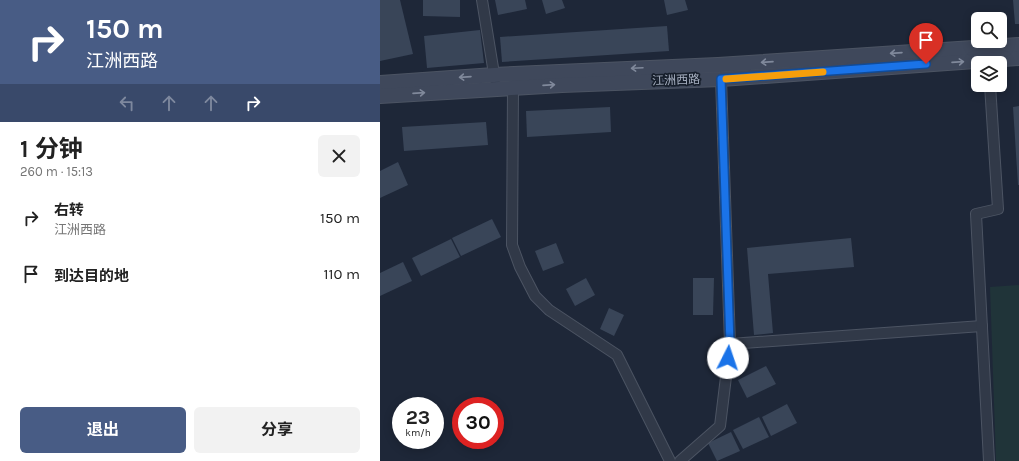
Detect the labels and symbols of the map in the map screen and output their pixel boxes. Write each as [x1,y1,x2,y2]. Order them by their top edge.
pin [909,23,943,64]
one-way arrow [890,50,903,57]
one-way arrow [761,58,774,65]
one-way arrow [951,59,964,66]
one-way arrow [631,65,644,72]
street label: 江洲西路 [652,72,700,88]
one-way arrow [459,73,472,80]
one-way arrow [542,82,555,89]
one-way arrow [412,90,425,97]
position arrow [707,337,749,379]
speed limit sign: 30 [452,397,504,449]

